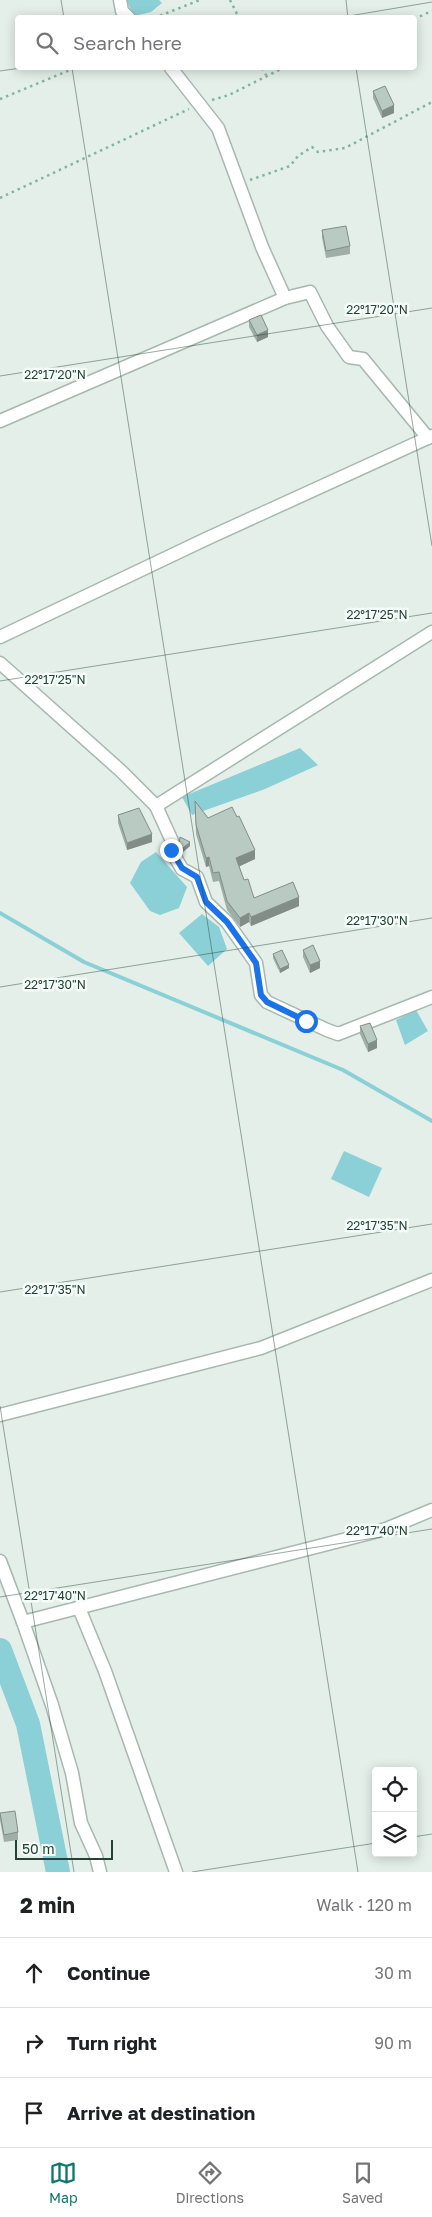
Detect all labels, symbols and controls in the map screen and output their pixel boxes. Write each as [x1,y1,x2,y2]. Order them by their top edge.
search box [15,15,417,70]
icon: search [33,29,61,57]
text: Search here [73,31,182,54]
text: 22°17'20"N [346,302,408,317]
text: 22°17'20"N [24,367,86,382]
text: 22°17'25"N [346,607,408,622]
text: 22°17'25"N [24,672,86,687]
route end [160,839,183,862]
text: 22°17'30"N [346,913,408,928]
text: 22°17'30"N [24,977,86,992]
route start [295,1010,318,1033]
text: 22°17'35"N [346,1218,408,1233]
text: 22°17'35"N [24,1282,86,1297]
text: 22°17'40"N [346,1523,408,1538]
text: 22°17'40"N [24,1588,86,1603]
map controls [372,1767,417,1857]
button: locate [372,1767,417,1812]
button: layers [372,1812,417,1857]
scale bar [15,1837,112,1860]
text: 50 m [22,1840,55,1857]
text: 2 min [20,1892,75,1918]
text: Walk · 120 m [316,1895,412,1915]
icon: ahead [20,1959,48,1987]
text: Continue [67,1961,150,1984]
text: 30 m [375,1963,412,1983]
icon: right [20,2029,48,2057]
text: Turn right [67,2031,157,2054]
text: 90 m [374,2033,412,2053]
icon: arrive [20,2099,48,2127]
text: Arrive at destination [67,2101,255,2124]
tab: Map [49,2159,78,2206]
tab: Directions [176,2159,244,2206]
tab: Saved [342,2159,383,2206]

